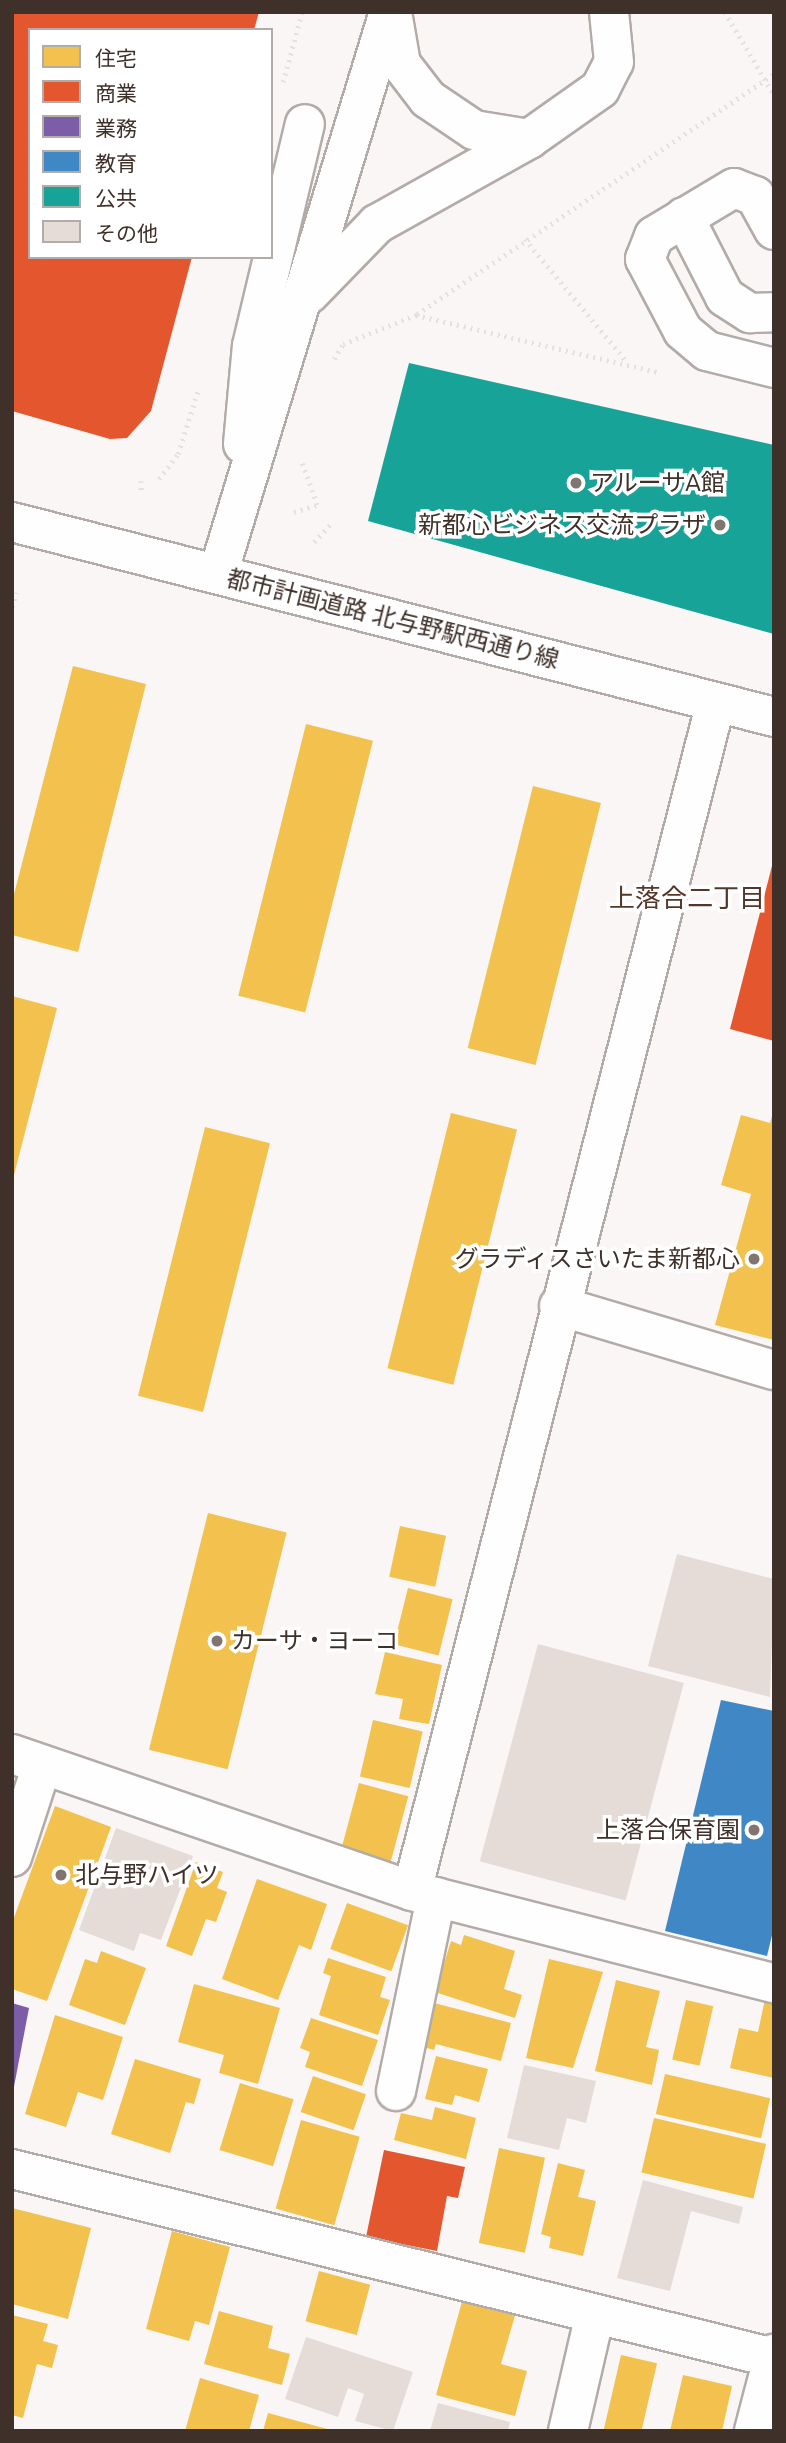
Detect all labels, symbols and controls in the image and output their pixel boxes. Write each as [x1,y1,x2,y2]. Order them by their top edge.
legend [28,28,273,259]
text: 住宅 [95,46,137,70]
text: 商業 [95,81,137,105]
text: 業務 [95,116,137,140]
text: 教育 [95,151,137,175]
text: 公共 [95,186,137,210]
text: その他 [95,221,158,245]
place label: アルーサA館 [590,469,726,497]
marker: アルーサA館 [568,475,584,491]
place label: 新都心ビジネス交流プラザ [418,511,706,539]
marker: 新都心ビジネス交流プラザ [712,517,728,533]
street label: 都市計画道路 北与野駅西通り線 [224,564,562,674]
district label: 上落合二丁目 [609,882,765,914]
place label: グラディスさいたま新都心 [452,1245,740,1273]
marker: グラディスさいたま新都心 [746,1251,762,1267]
place label: カーサ・ヨーコ [231,1627,399,1655]
marker: カーサ・ヨーコ [209,1633,225,1649]
place label: 上落合保育園 [596,1816,740,1844]
marker: 上落合保育園 [746,1822,762,1838]
place label: 北与野ハイツ [75,1861,219,1889]
marker: 北与野ハイツ [53,1867,69,1883]

